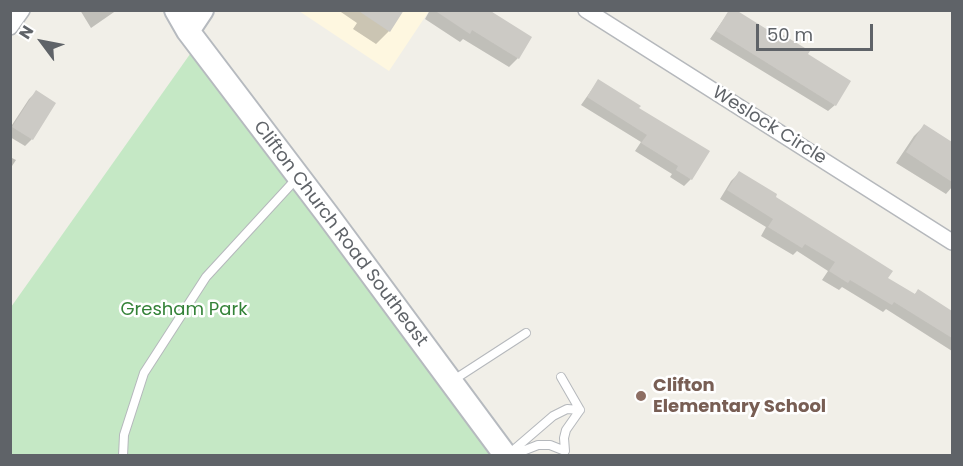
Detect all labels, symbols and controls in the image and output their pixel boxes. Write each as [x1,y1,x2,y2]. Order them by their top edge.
north arrow [12,12,72,72]
scale bar [759,12,876,50]
text: N [13,21,39,43]
text: 50 m [767,22,813,47]
street label: Weslock Circle [708,82,830,170]
street label: Clifton Church Road Southeast [248,117,432,351]
park label: Gresham Park [121,299,247,321]
place label: Clifton Elementary School [653,375,826,418]
marker: Clifton Elementary School [634,389,648,403]

